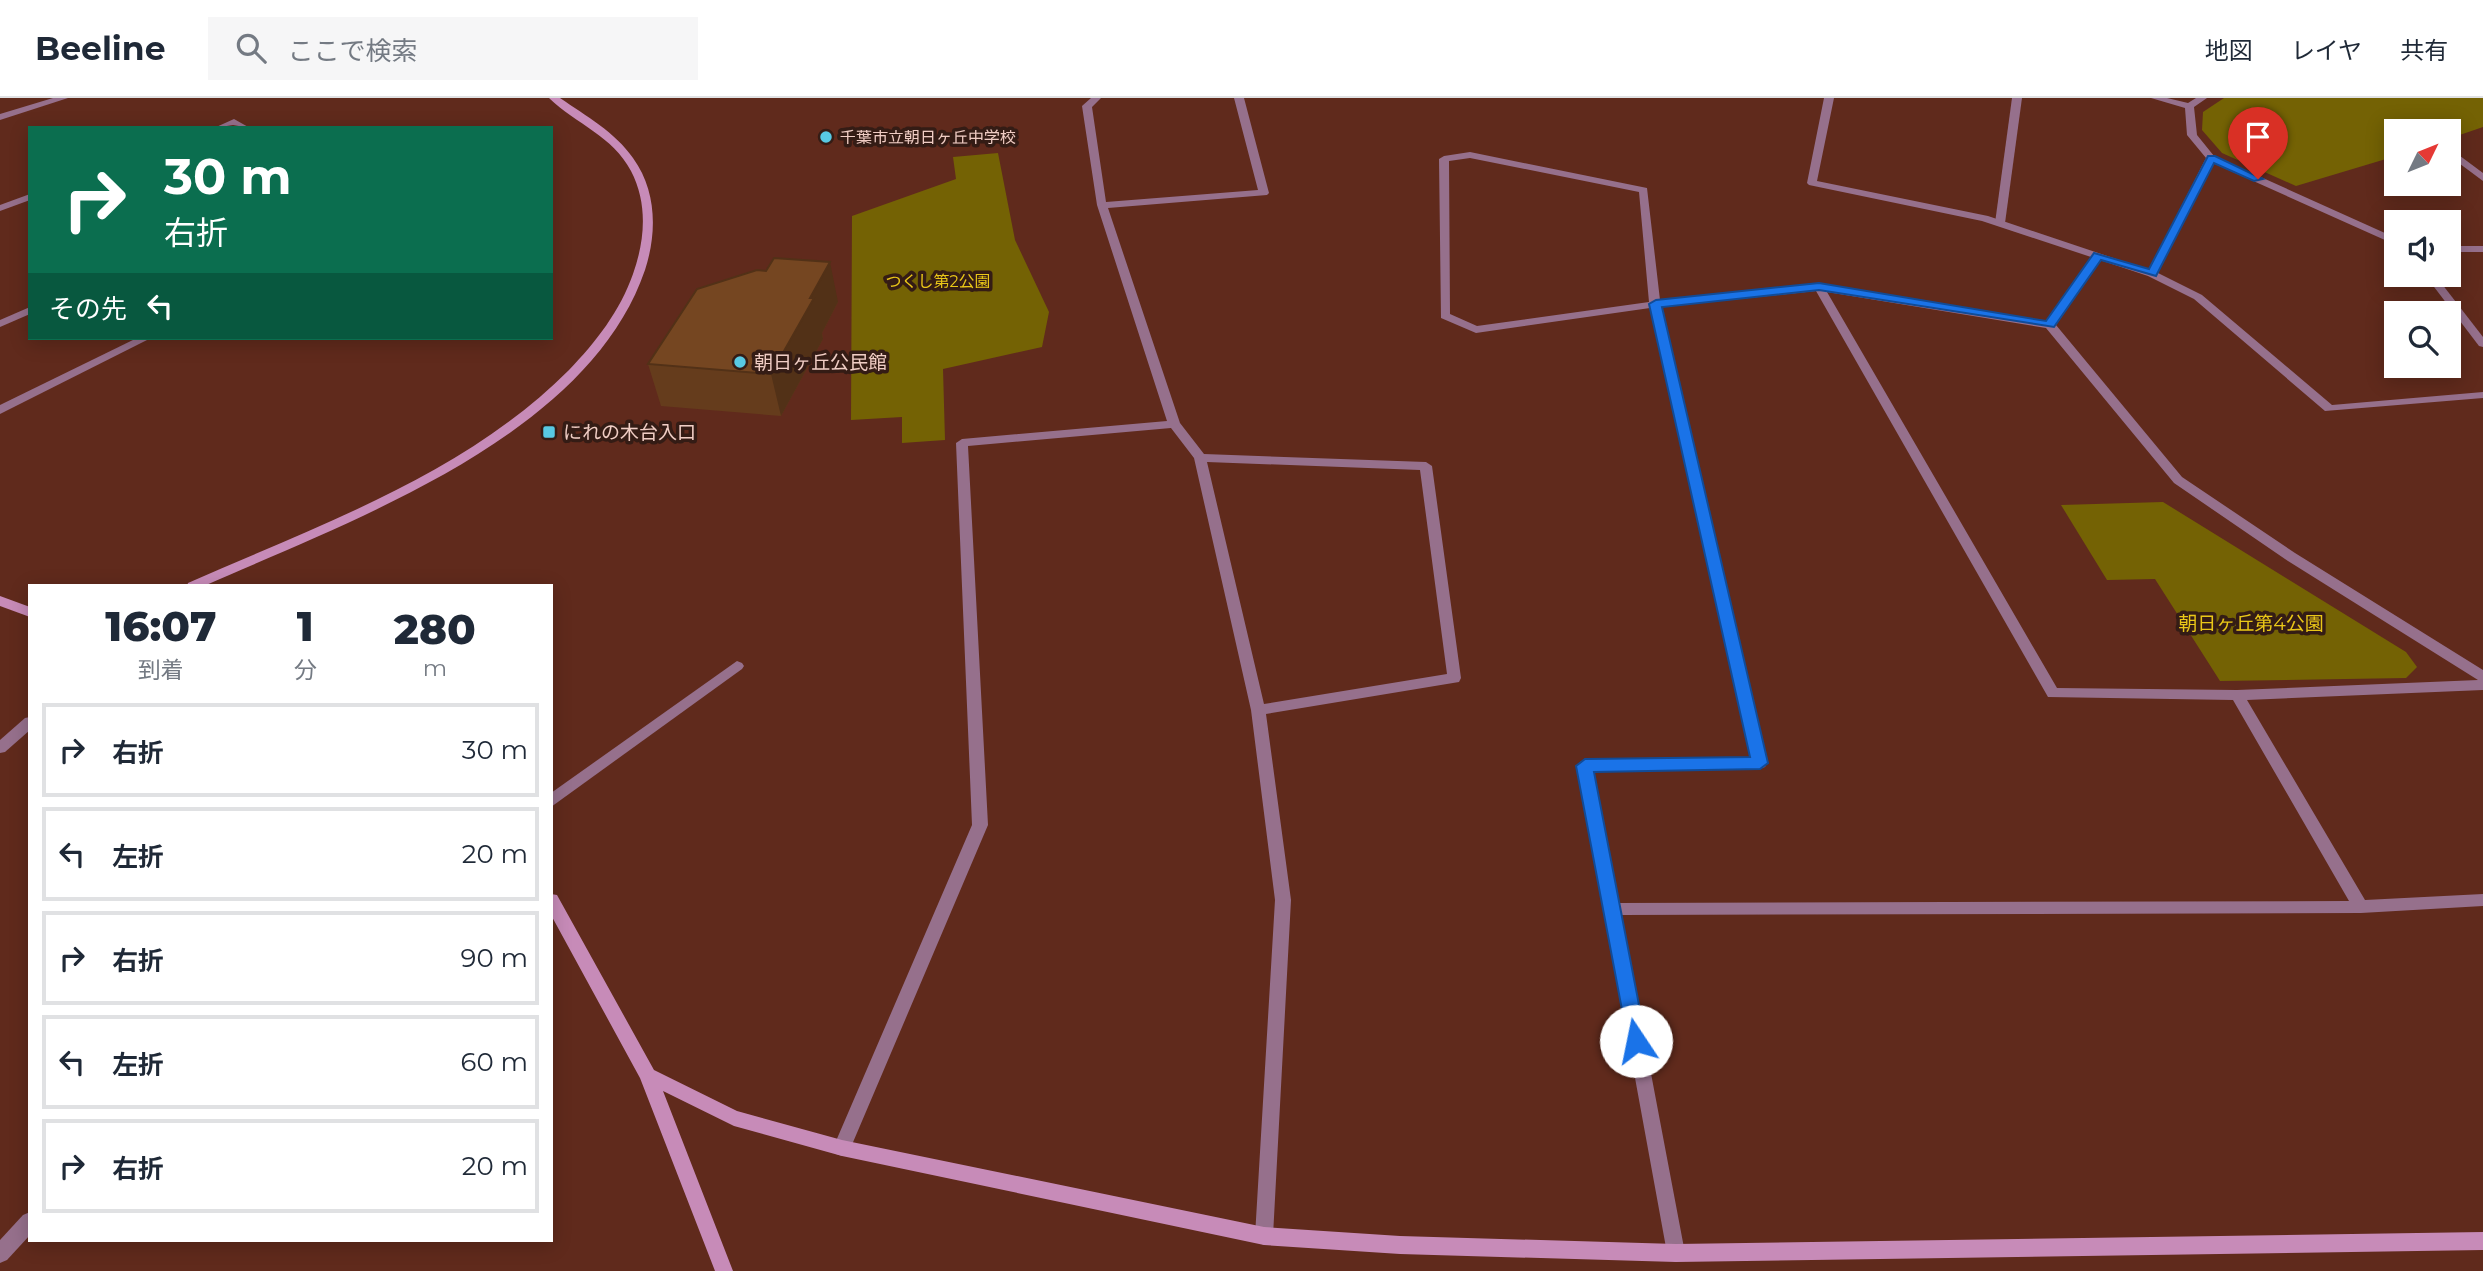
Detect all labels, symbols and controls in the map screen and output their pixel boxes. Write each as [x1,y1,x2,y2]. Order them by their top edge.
search box [208,17,698,80]
text: Beeline [35,28,166,68]
icon: search [232,29,270,67]
text: ここで検索 [288,35,418,67]
text: 地図 [2205,36,2253,65]
text: レイヤ [2291,36,2362,65]
text: 共有 [2400,36,2448,65]
pin [2228,107,2288,179]
icon: arrive [2239,118,2277,156]
north arrow [2384,119,2460,196]
map controls [2384,119,2461,378]
place label: 千葉市立朝日ヶ丘中学校 [840,128,1016,147]
marker: 千葉市立朝日ヶ丘中学校 [818,129,834,145]
text: 30 m [164,147,292,206]
icon: right [49,154,140,245]
button: sound [2384,210,2461,287]
text: 右折 [164,213,228,252]
park label: つくし第2公園 [885,272,991,291]
icon: left [141,287,179,325]
text: その先 [49,293,127,325]
button: search [2384,301,2461,378]
place label: 朝日ヶ丘公民館 [754,351,887,374]
marker: 朝日ヶ丘公民館 [732,354,748,370]
place label: にれの木台入口 [563,421,696,444]
marker: にれの木台入口 [541,424,557,440]
text: 16:07 [105,600,217,652]
text: 1 [297,600,314,652]
text: 280 [394,603,476,655]
park label: 朝日ヶ丘第4公園 [2178,612,2324,635]
text: m [423,654,447,682]
text: 到着 [138,656,184,684]
text: 分 [294,656,317,684]
icon: right [53,731,91,769]
text: 30 m [462,734,528,766]
text: 右折 [112,737,164,769]
icon: left [53,835,91,873]
text: 20 m [462,838,528,870]
text: 左折 [112,841,164,873]
icon: right [53,939,91,977]
text: 90 m [461,942,528,974]
text: 右折 [112,945,164,977]
position arrow [1599,1004,1673,1078]
icon: left [53,1043,91,1081]
text: 60 m [461,1046,528,1078]
text: 左折 [112,1049,164,1081]
icon: right [53,1147,91,1185]
text: 20 m [462,1150,528,1182]
text: 右折 [112,1153,164,1185]

